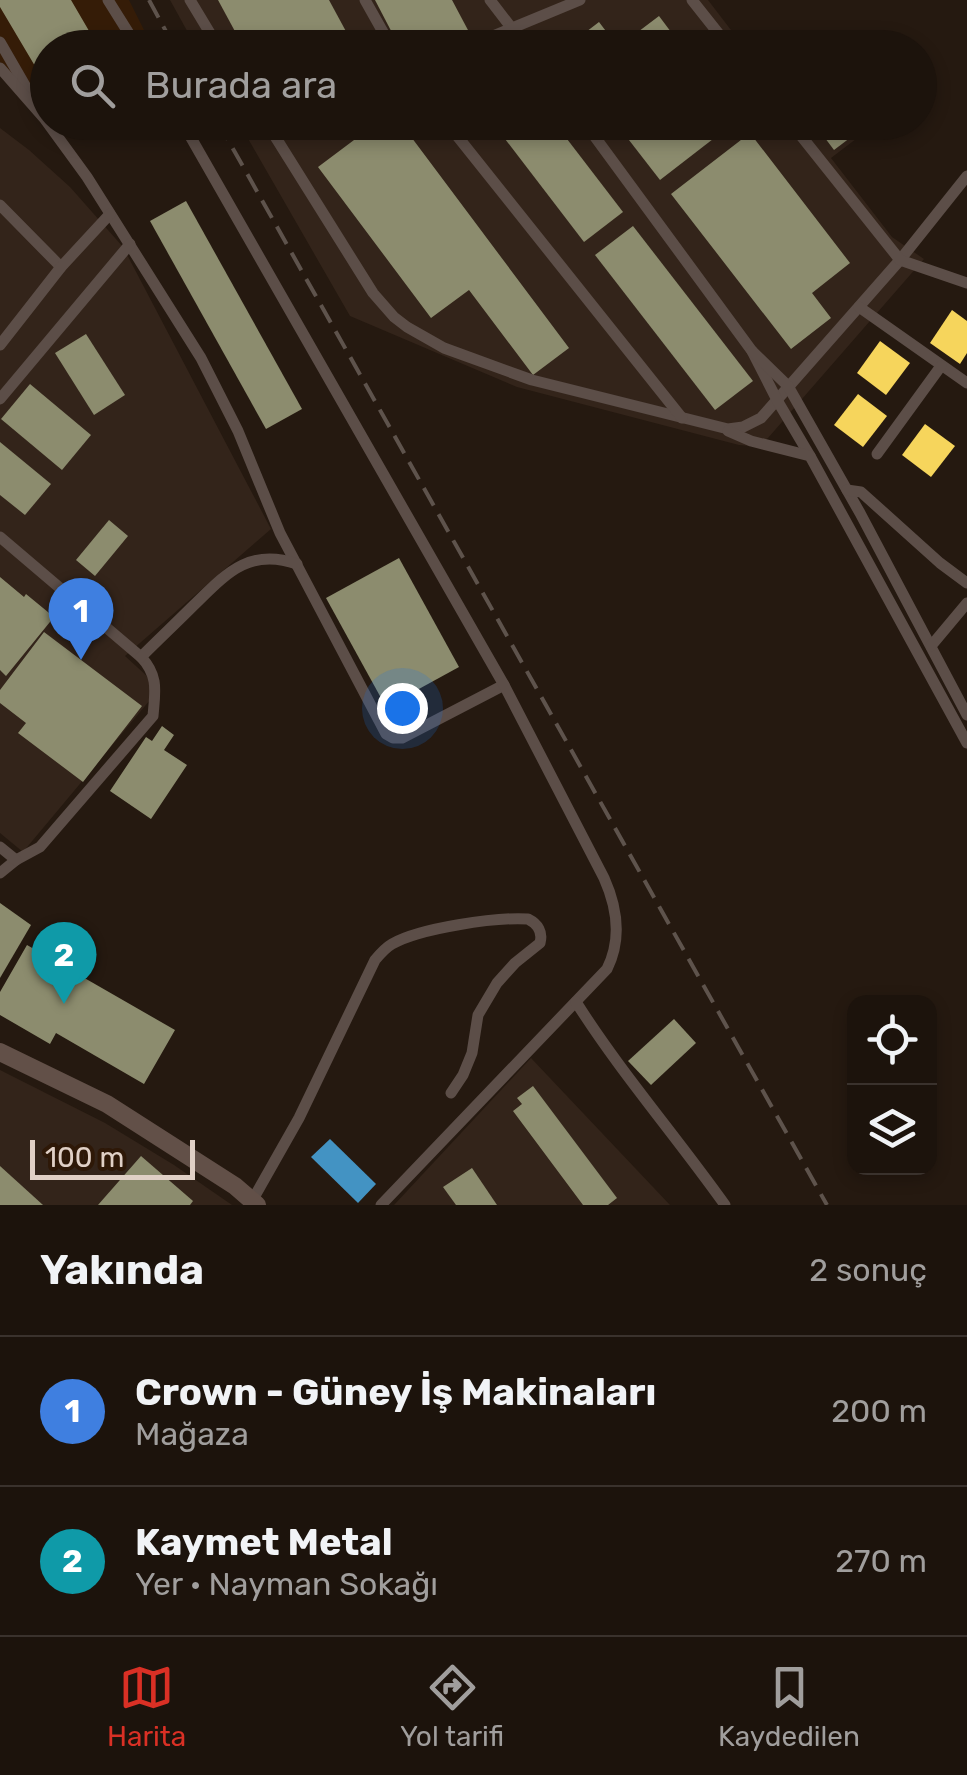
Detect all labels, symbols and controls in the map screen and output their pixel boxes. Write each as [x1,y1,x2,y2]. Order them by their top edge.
search box [30,30,937,140]
icon: search [65,58,120,113]
text: Burada ara [145,62,337,108]
pin: 1 [48,578,114,660]
your location [377,683,428,734]
pin: 2 [32,922,96,1004]
map controls [847,995,937,1175]
button: locate [847,995,937,1085]
button: layers [847,1085,937,1175]
scale bar [30,1135,195,1180]
text: 100 m [45,1141,124,1174]
text: Yakında [40,1245,204,1295]
text: 2 sonuç [809,1251,927,1289]
text: Crown - Güney İş Makinaları [135,1369,656,1415]
text: 1 [65,1392,80,1430]
text: 200 m [831,1392,927,1430]
text: Mağaza [135,1415,249,1453]
text: Kaymet Metal [135,1519,393,1565]
text: 2 [62,1542,83,1580]
text: 270 m [835,1542,927,1580]
text: Yer · Nayman Sokağı [135,1565,438,1603]
tab: Harita [107,1660,186,1753]
tab: Yol tarifi [400,1660,504,1753]
tab: Kaydedilen [718,1660,860,1753]

